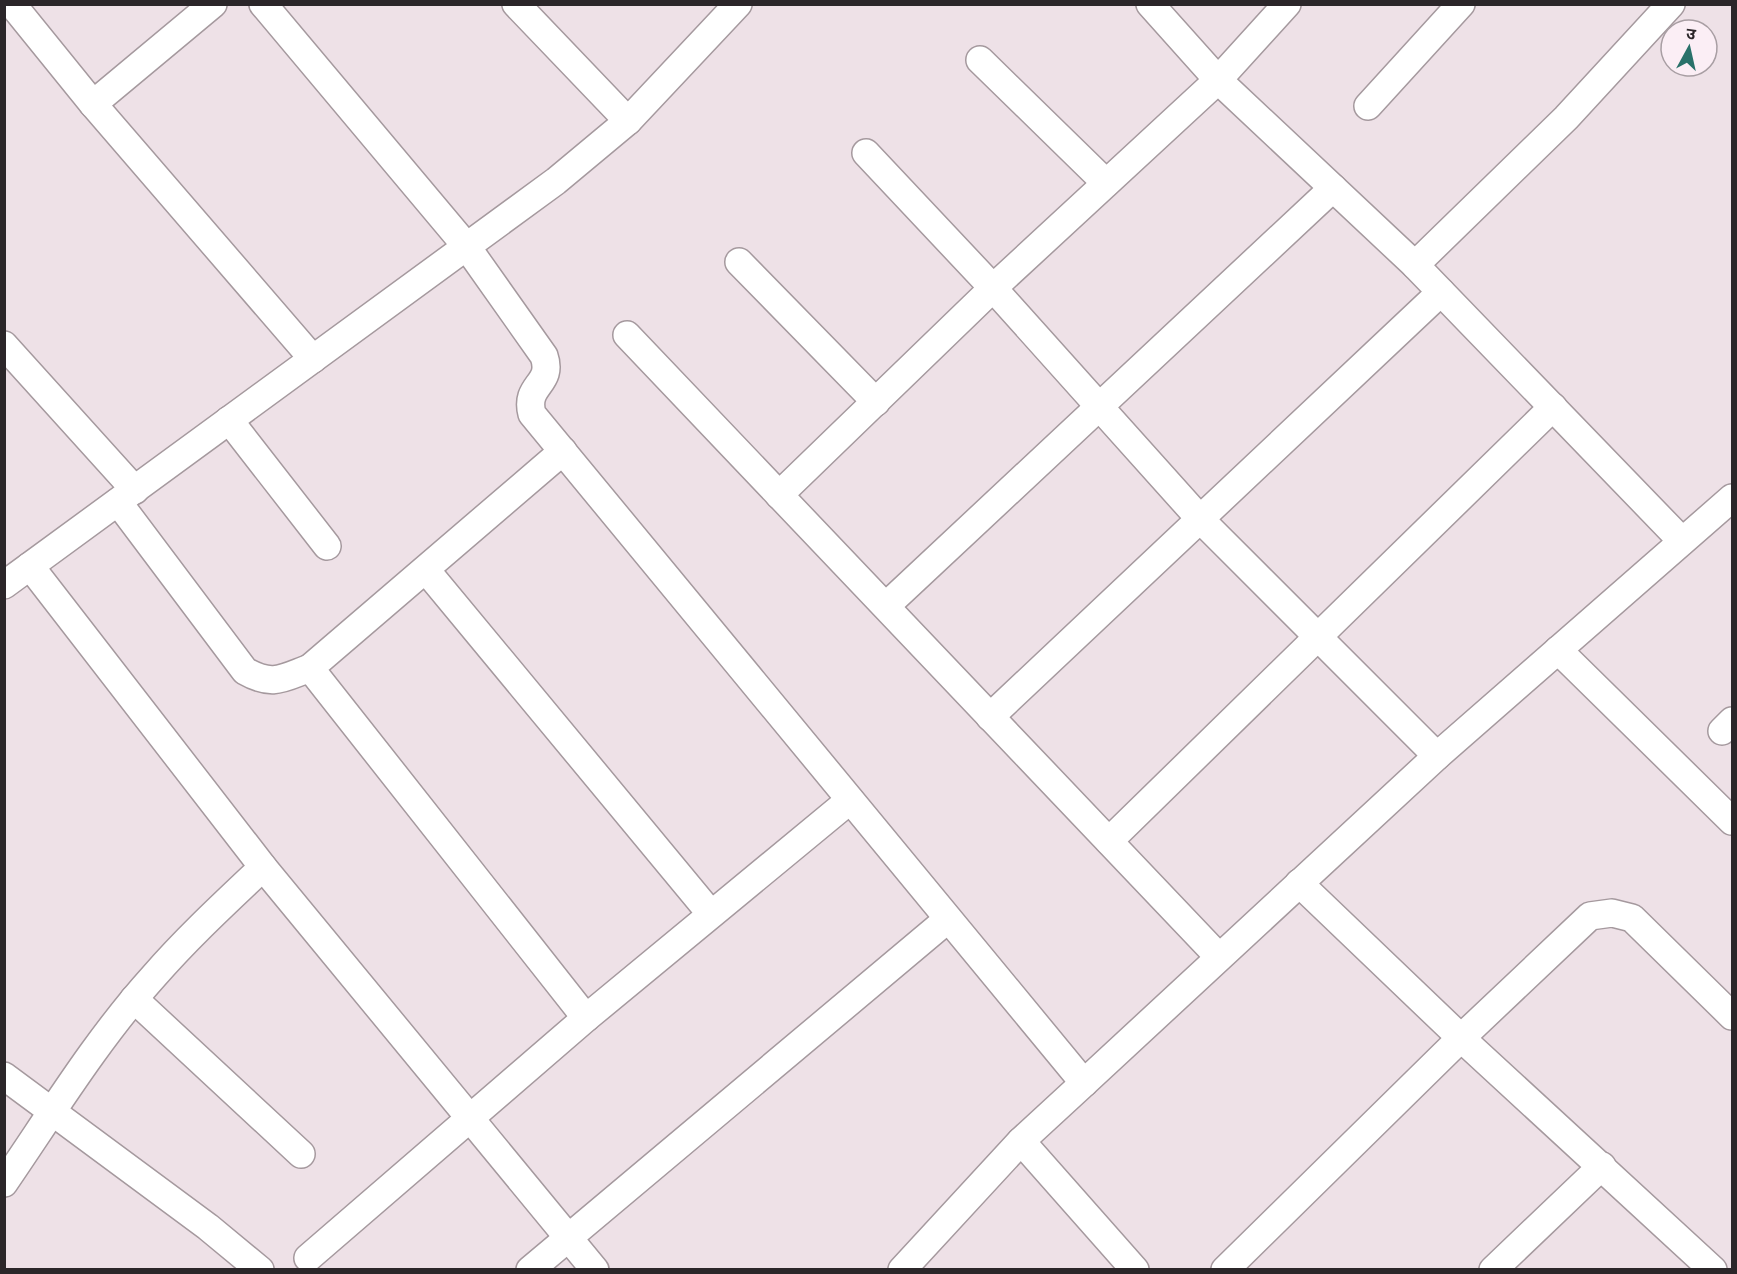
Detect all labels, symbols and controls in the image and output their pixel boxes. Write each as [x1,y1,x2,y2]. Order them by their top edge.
north arrow [1659,18,1719,78]
text: उ [1685,24,1698,44]

